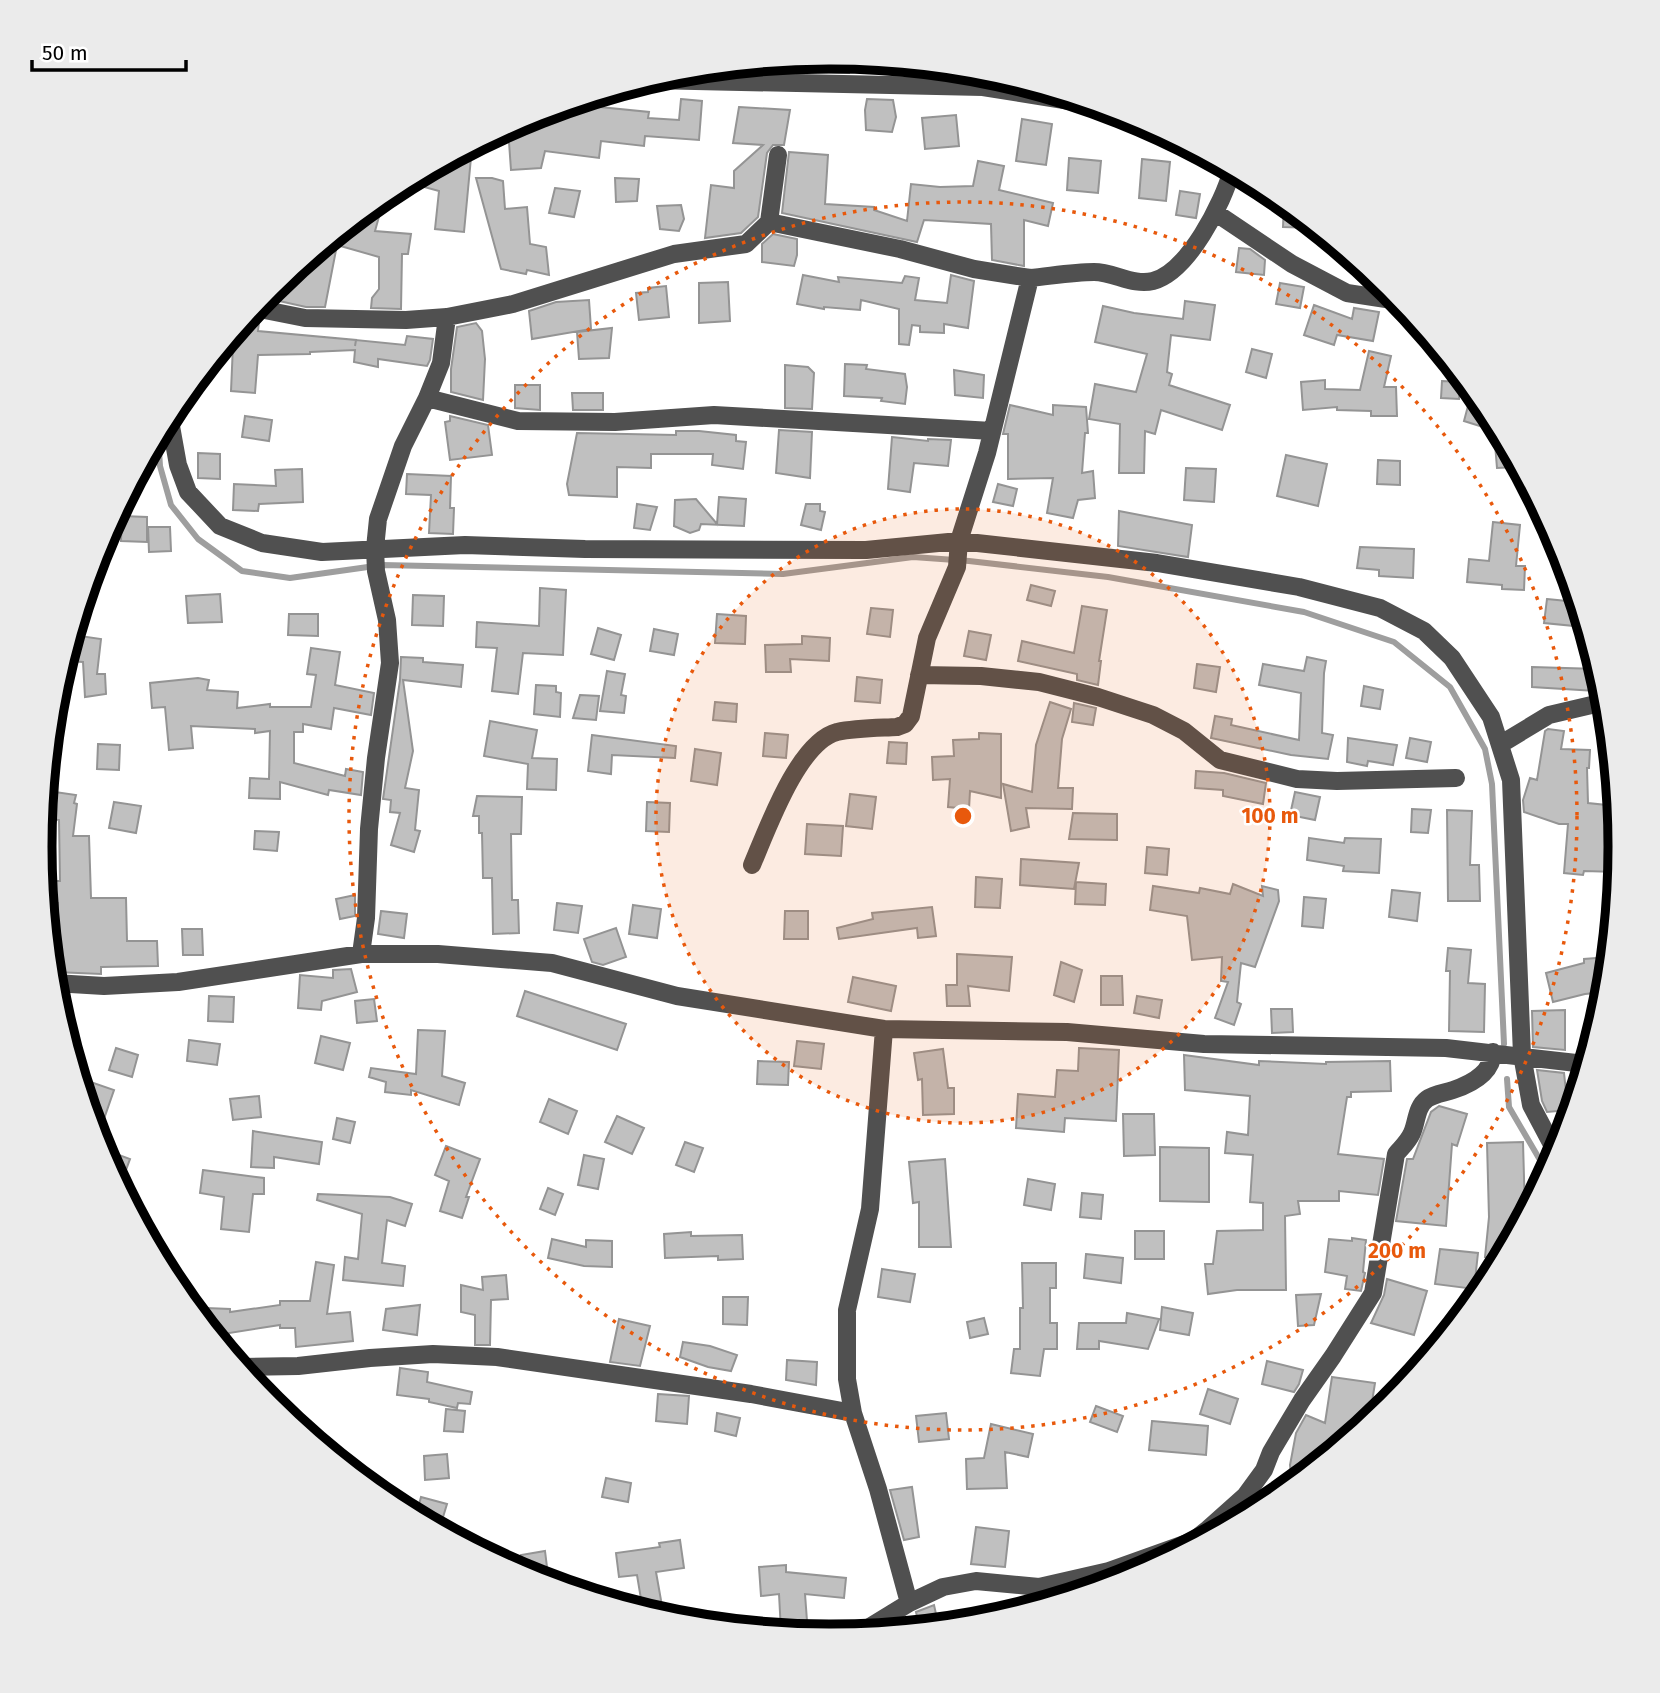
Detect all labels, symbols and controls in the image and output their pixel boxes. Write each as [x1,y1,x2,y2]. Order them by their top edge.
scale bar [32,28,186,72]
text: 50 m [42,40,88,66]
text: 100 m [1241,803,1299,829]
centre of rings [951,804,975,828]
text: 200 m [1368,1238,1426,1264]

